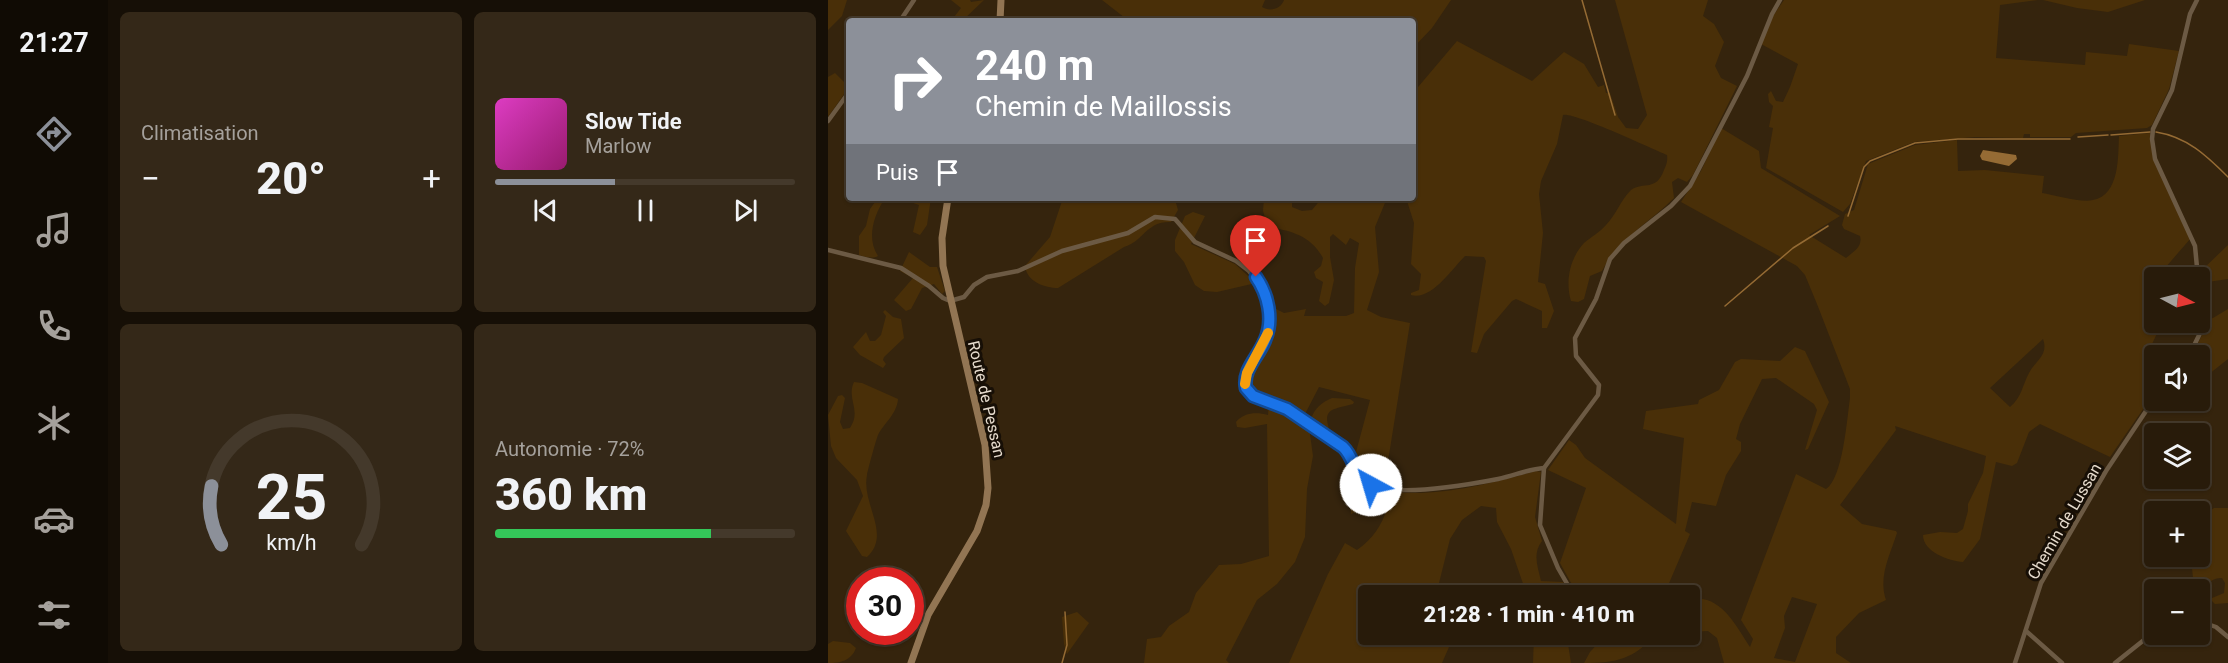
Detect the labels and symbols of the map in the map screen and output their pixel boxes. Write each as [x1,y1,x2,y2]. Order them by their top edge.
pin [1230,215,1281,277]
north arrow [2144,267,2210,333]
street label: Route de Pessan [964,339,1009,459]
position arrow [1339,453,1403,517]
street label: Chemin de Lussan [2023,460,2105,583]
speed limit sign: 30 [846,567,924,645]

